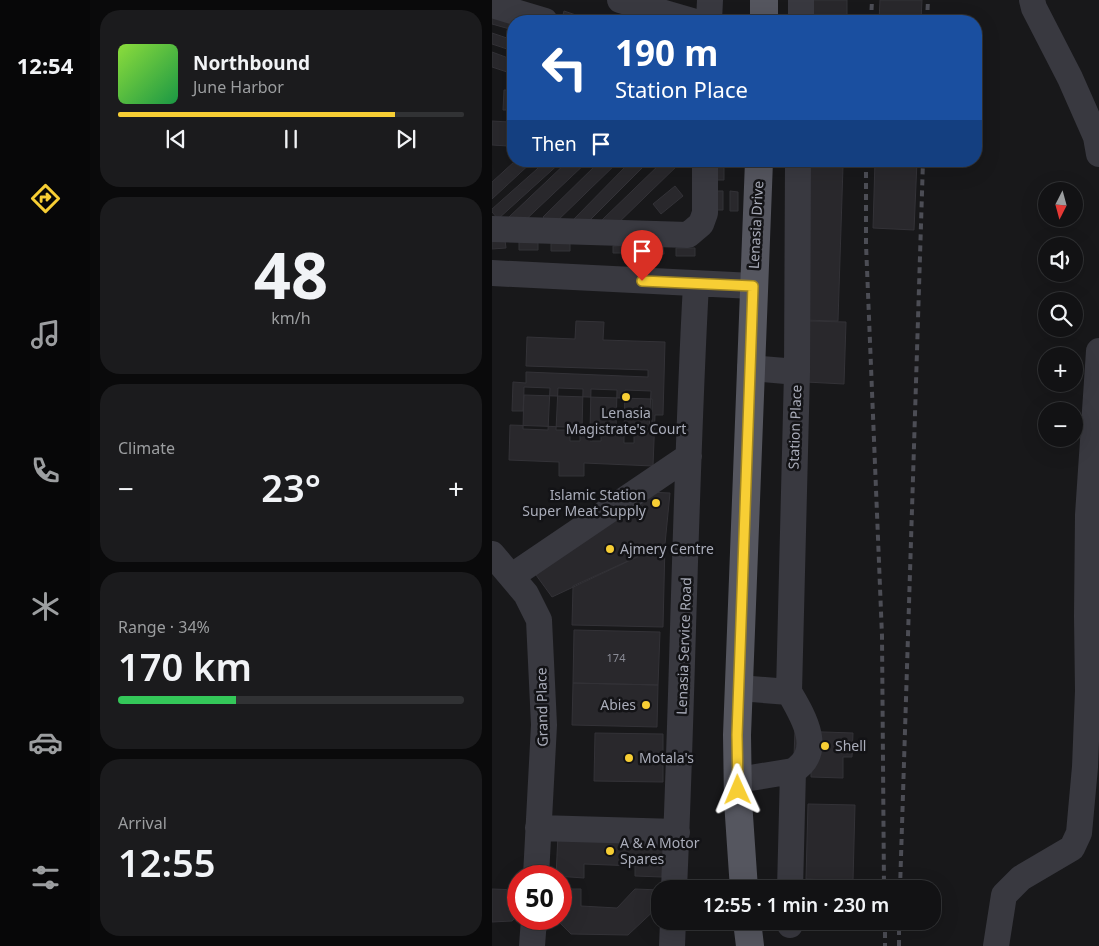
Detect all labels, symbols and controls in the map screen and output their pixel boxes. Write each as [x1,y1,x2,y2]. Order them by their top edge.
text: 190 m [615,29,718,76]
icon: left [532,35,597,100]
text: 12:54 [17,50,73,80]
text: Northbound [193,50,310,76]
text: Station Place [615,74,748,104]
text: June Harbor [193,76,284,98]
icon: previous [162,125,190,153]
icon: pause [277,125,305,153]
icon: next [392,125,420,153]
icon: arrive [587,130,615,158]
text: Then [532,131,577,157]
street label: Lenasia Drive [744,180,767,269]
icon: directions [28,181,63,216]
north arrow [1038,182,1083,228]
map controls [1038,182,1083,447]
text: 48 [254,230,328,318]
pin [621,230,663,281]
icon: arrive [628,237,656,265]
button: sound [1038,237,1083,282]
button: search [1038,292,1083,337]
text: km/h [271,307,311,329]
icon: music [28,317,63,352]
button: + [1038,347,1083,392]
street label: Station Place [784,384,805,470]
marker: Lenasia Magistrate's Court [620,391,632,403]
button: − [1038,402,1083,447]
place label: Lenasia Magistrate's Court [566,403,686,438]
text: Climate [118,437,175,459]
icon: phone [28,453,63,488]
text: 23° [261,461,321,513]
text: − [118,469,134,507]
text: + [448,469,464,507]
place label: Islamic Station Super Meat Supply [522,485,647,520]
marker: Islamic Station Super Meat Supply [650,497,662,509]
place label: Ajmery Centre [620,539,714,558]
marker: Ajmery Centre [604,543,616,555]
street label: Lenasia Service Road [672,577,695,715]
icon: climate [28,589,63,624]
text: Range · 34% [118,616,210,638]
text: 170 km [118,640,252,692]
house number: 174 [607,650,626,665]
street label: Grand Place [531,667,552,747]
place label: Abies [600,695,636,714]
marker: Abies [640,699,652,711]
icon: car [28,725,63,760]
place label: Shell [835,736,866,755]
marker: Shell [819,740,831,752]
place label: Motala's [639,748,694,767]
marker: Motala's [623,752,635,764]
position arrow [711,763,763,815]
text: Arrival [118,812,167,834]
place label: A & A Motor Spares [620,833,700,868]
text: 12:55 [118,836,215,888]
marker: A & A Motor Spares [604,845,616,857]
icon: filters [28,860,63,895]
speed limit sign: 50 [507,865,572,930]
text: 12:55 · 1 min · 230 m [703,892,889,918]

